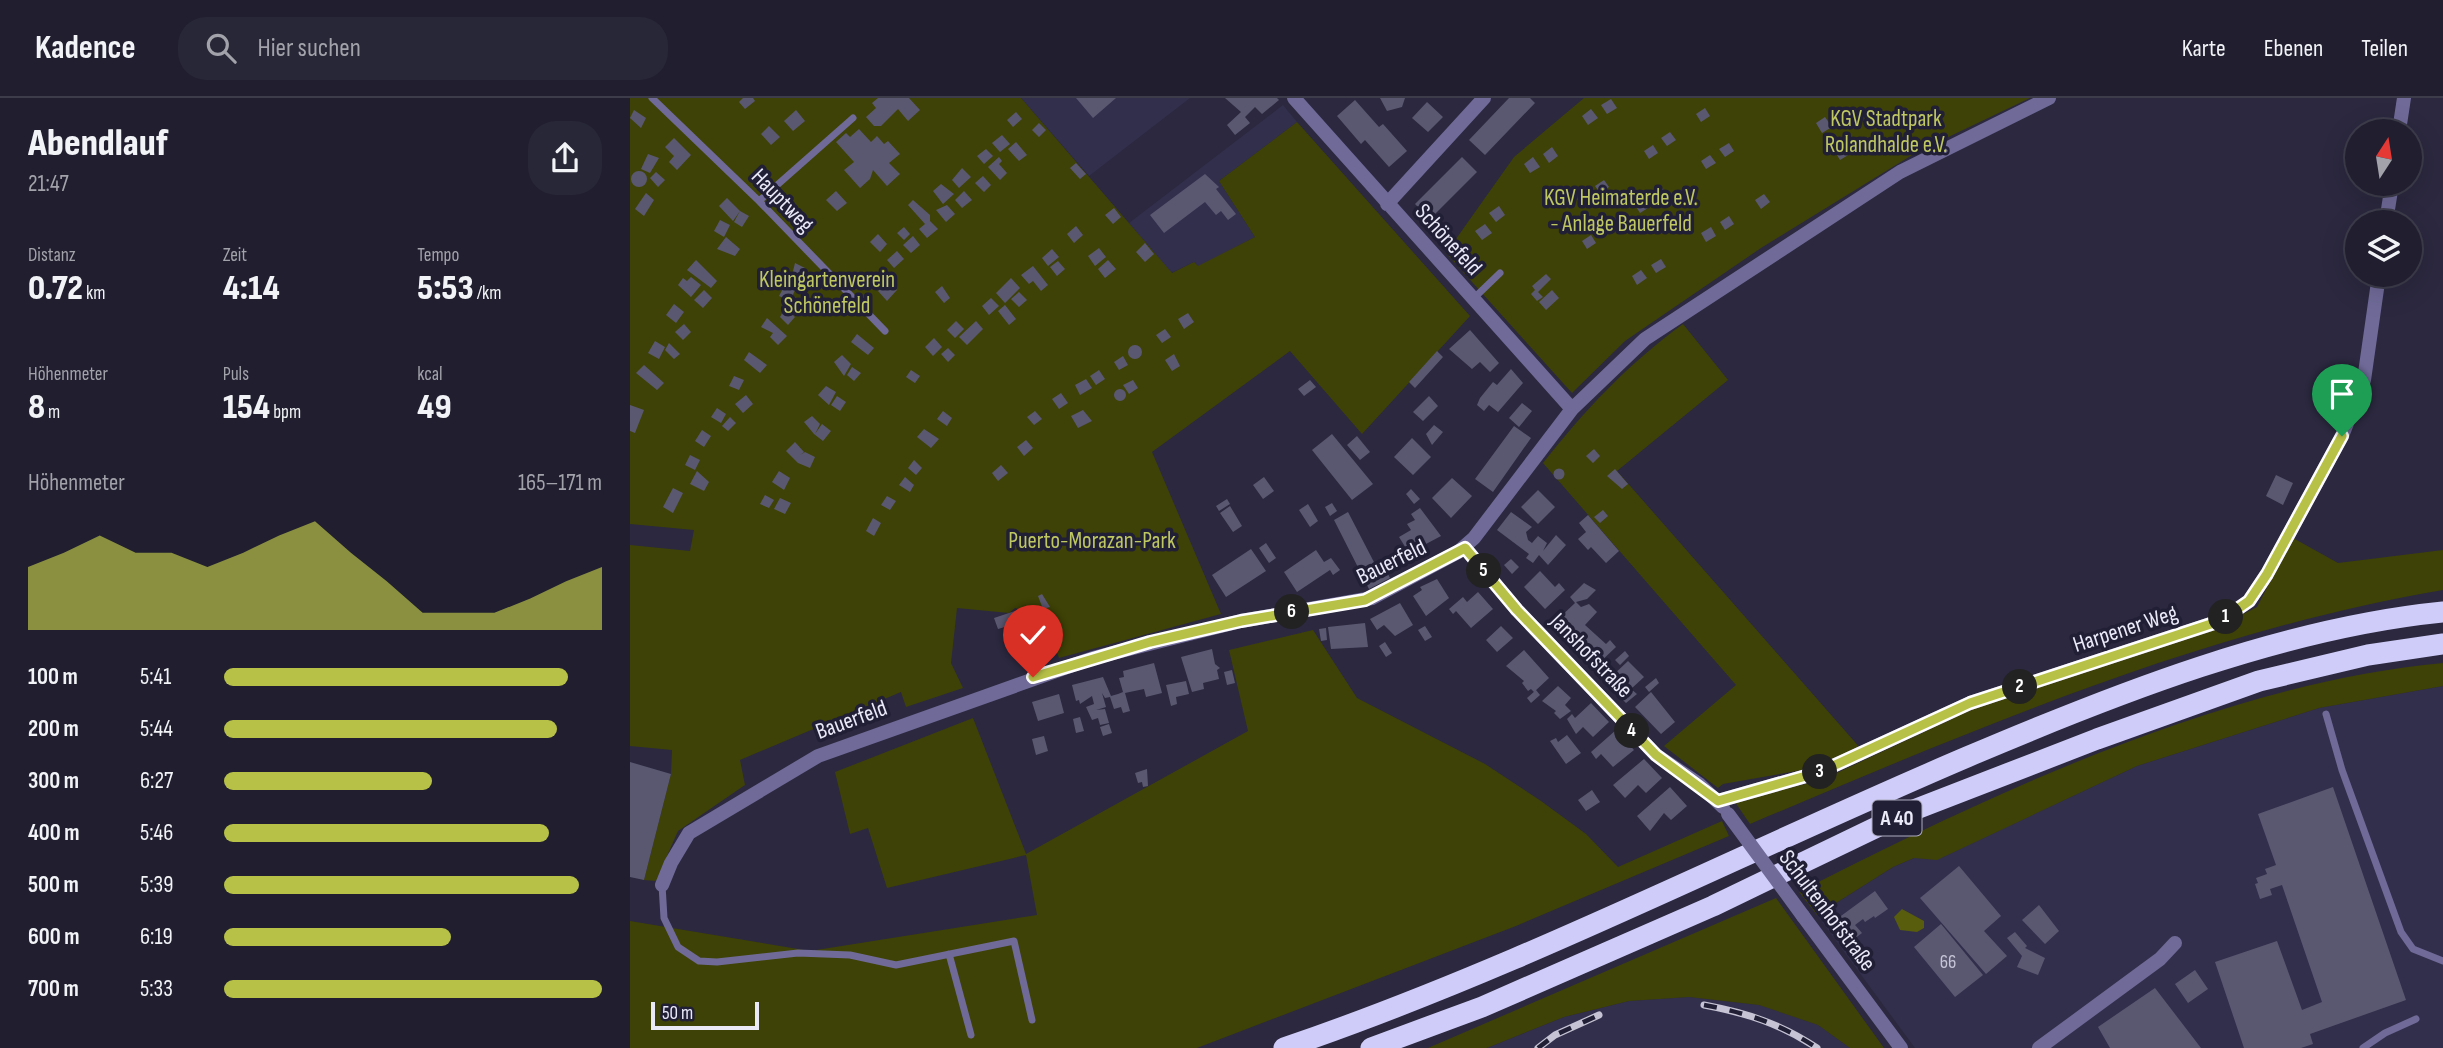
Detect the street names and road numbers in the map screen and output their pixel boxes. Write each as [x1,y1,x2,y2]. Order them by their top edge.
street label: Hauptweg [745,163,819,238]
street label: Schönefeld [1409,198,1488,281]
street label: Bauerfeld [1352,533,1431,591]
street label: Harpener Weg [2069,599,2181,659]
street label: Janshofstraße [1543,607,1638,704]
street label: Bauerfeld [812,694,891,746]
road number: A 40 [1872,800,1922,836]
street label: Schultenhofstraße [1773,845,1882,976]

